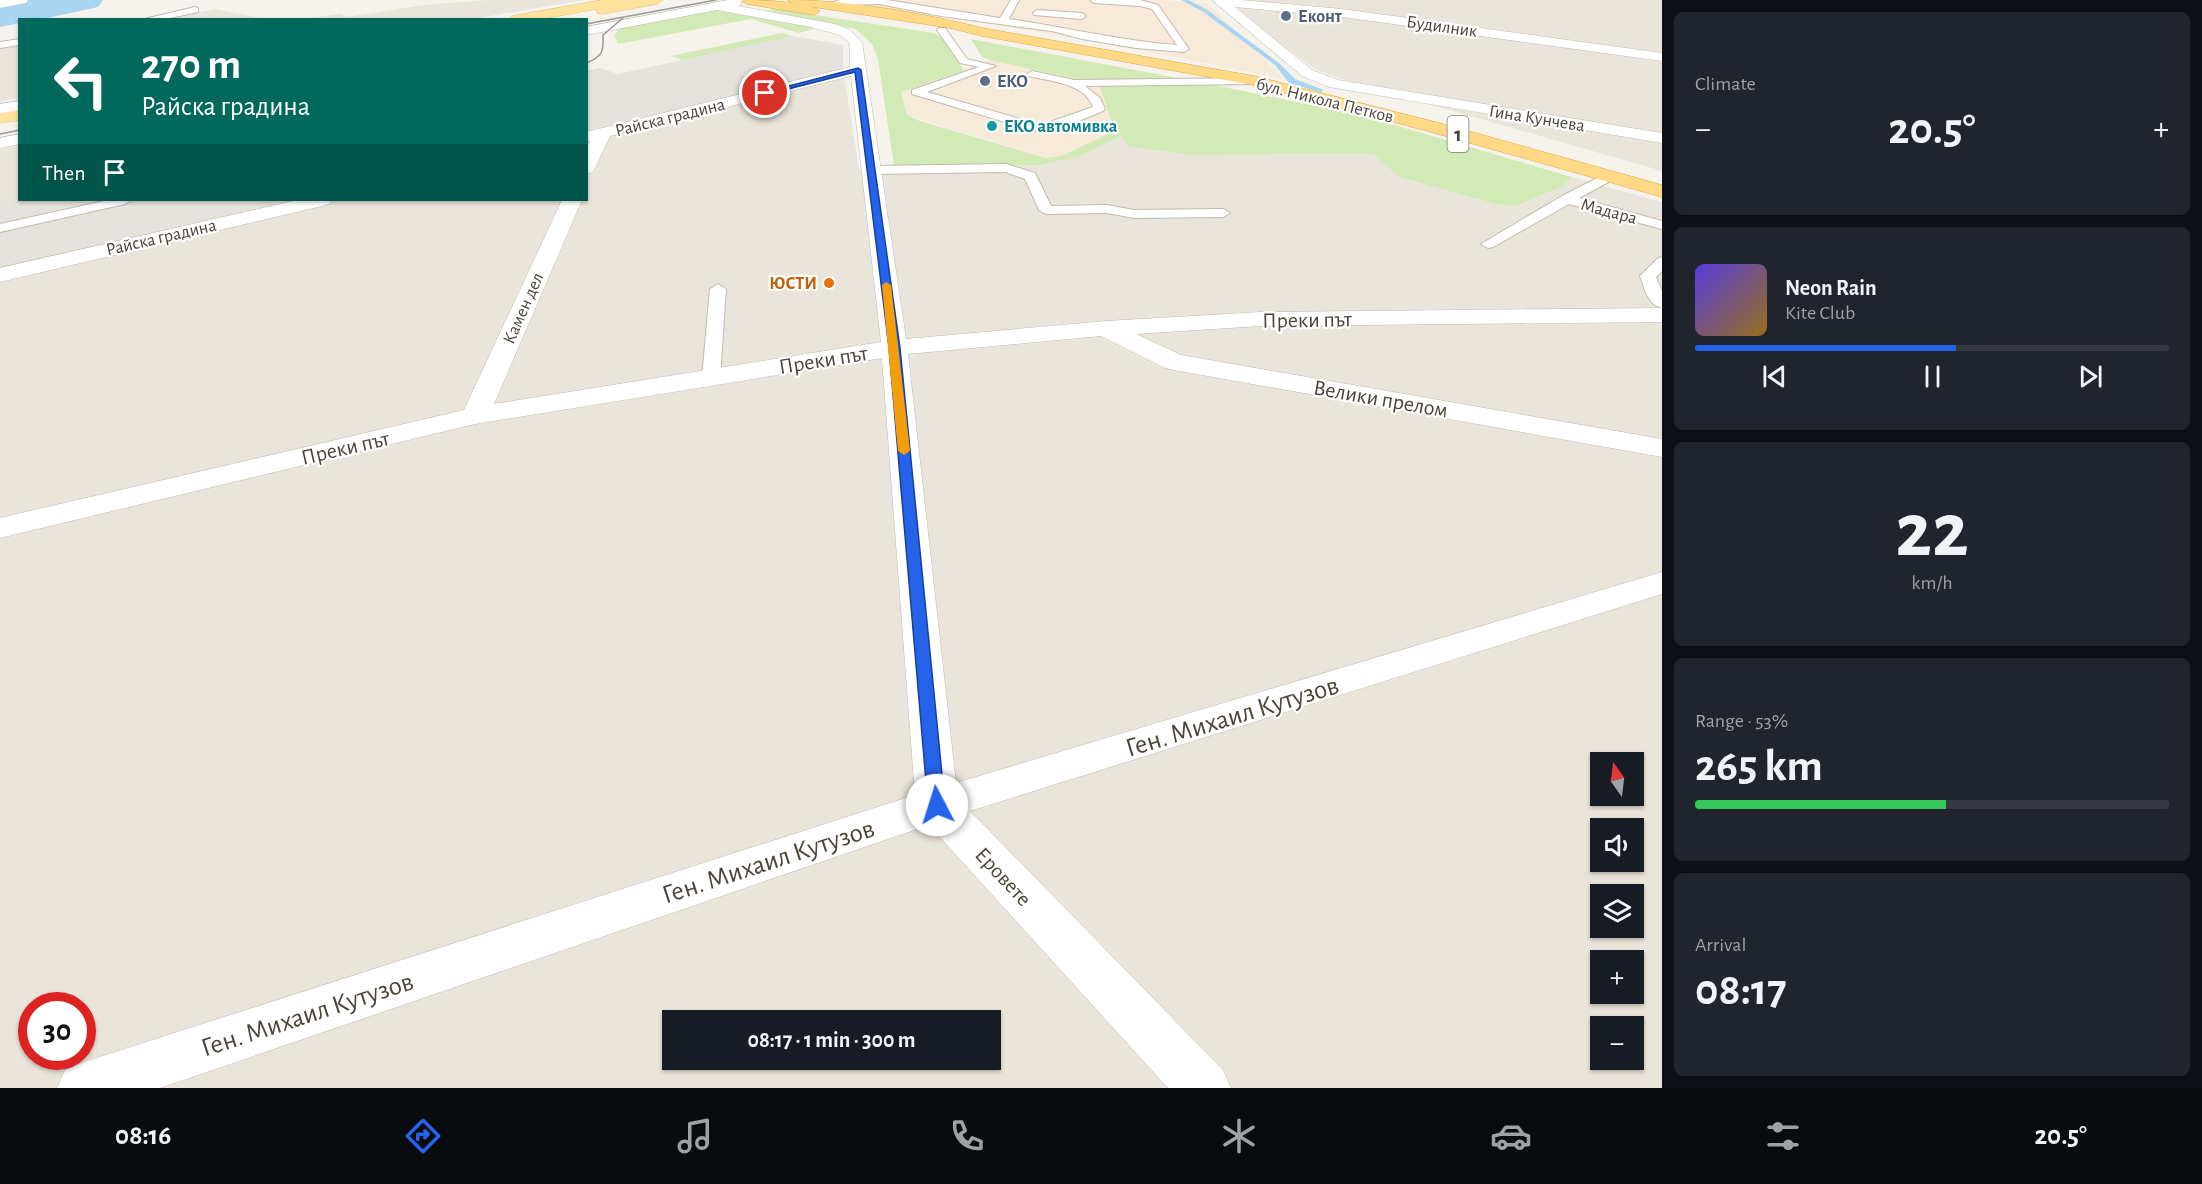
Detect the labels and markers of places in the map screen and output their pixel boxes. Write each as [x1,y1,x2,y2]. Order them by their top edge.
place label: Еконт [1298,8,1343,26]
marker: Еконт [1279,9,1293,23]
pin [739,67,790,118]
place label: EKO [997,73,1028,91]
marker: EKO [978,74,992,88]
place label: EKO автомивка [1004,118,1118,136]
marker: EKO автомивка [985,119,999,133]
place label: ЮСТИ [769,275,817,293]
marker: ЮСТИ [822,276,836,290]

